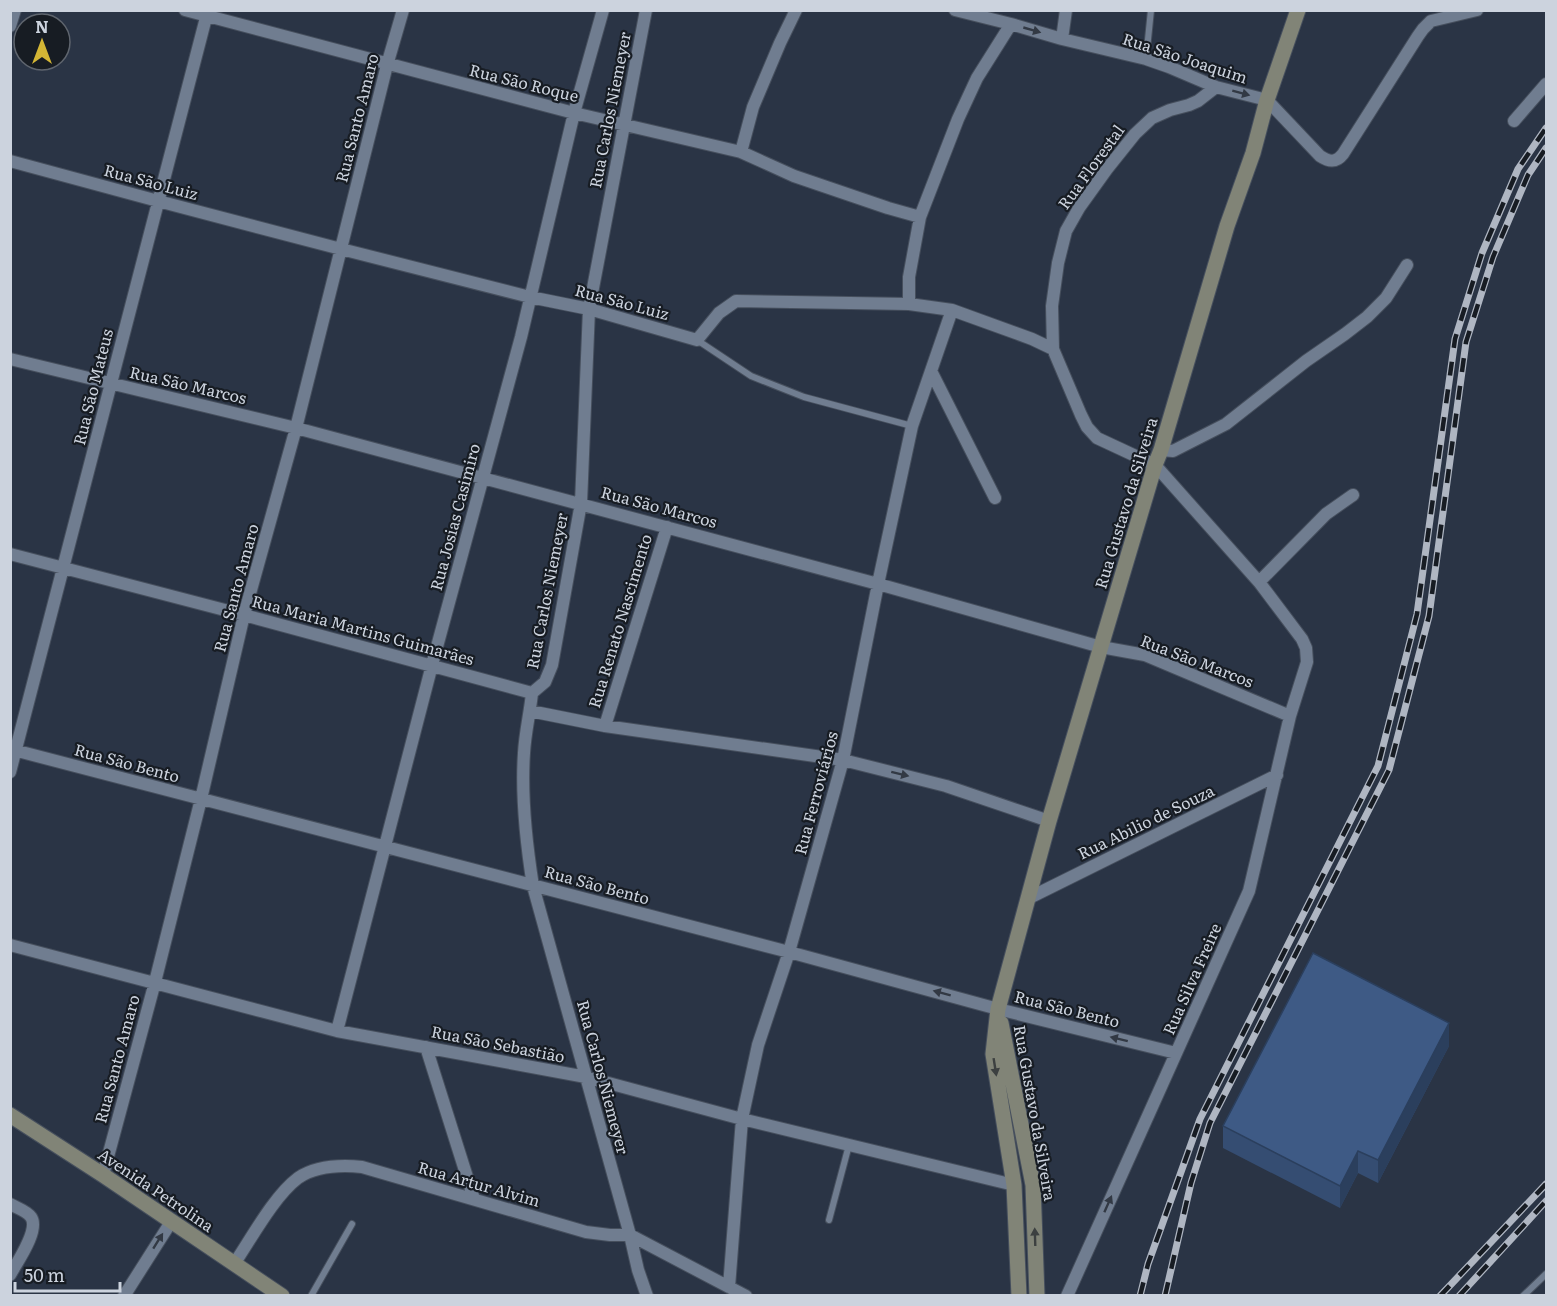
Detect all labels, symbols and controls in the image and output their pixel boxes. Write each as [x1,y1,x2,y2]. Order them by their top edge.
north arrow [12,12,72,72]
text: N [35,14,49,38]
one-way arrow [1023,26,1041,35]
street label: Rua São Joaquim [1120,26,1251,89]
street label: Rua Carlos Niemeyer [582,29,636,190]
street label: Rua Santo Amaro [328,51,384,185]
street label: Rua São Roque [467,57,581,107]
one-way arrow [1232,89,1251,99]
street label: Rua Florestal [1051,119,1129,214]
street label: Rua São Luiz [102,157,201,205]
street label: Rua São Luiz [573,277,672,325]
street label: Rua São Mateus [66,326,118,447]
street label: Rua São Marcos [127,359,249,409]
street label: Rua Gustavo da Silveira [1088,414,1163,591]
street label: Rua Josias Casimiro [423,441,485,593]
street label: Rua São Marcos [599,479,720,533]
street label: Rua Carlos Niemeyer [519,510,573,671]
street label: Rua Santo Amaro [206,521,264,655]
street label: Rua Renato Nascimento [581,531,657,711]
street label: Rua Maria Martins Guimarães [250,588,477,670]
street label: Rua São Marcos [1137,627,1257,693]
street label: Rua Ferroviários [787,728,843,857]
street label: Rua São Bento [72,736,182,788]
one-way arrow [891,770,909,780]
street label: Rua Abilio de Souza [1073,777,1218,865]
street label: Rua São Bento [542,858,652,910]
street label: Rua Silva Freire [1156,919,1226,1038]
street label: Rua São Bento [1012,983,1123,1033]
one-way arrow [933,988,951,998]
street label: Rua Santo Amaro [87,992,145,1126]
street label: Rua Carlos Niemeyer [572,997,636,1157]
street label: Rua São Sebastião [429,1018,567,1068]
street label: Rua Gustavo da Silveira [1009,1023,1063,1203]
one-way arrow [1110,1034,1128,1044]
one-way arrow [991,1057,1000,1076]
street label: Avenida Petrolina [94,1141,220,1237]
street label: Rua Artur Alvim [415,1154,544,1212]
one-way arrow [1103,1194,1113,1212]
one-way arrow [1030,1228,1039,1247]
one-way arrow [153,1233,164,1249]
scale bar [15,1255,120,1293]
text: 50 m [24,1261,65,1288]

